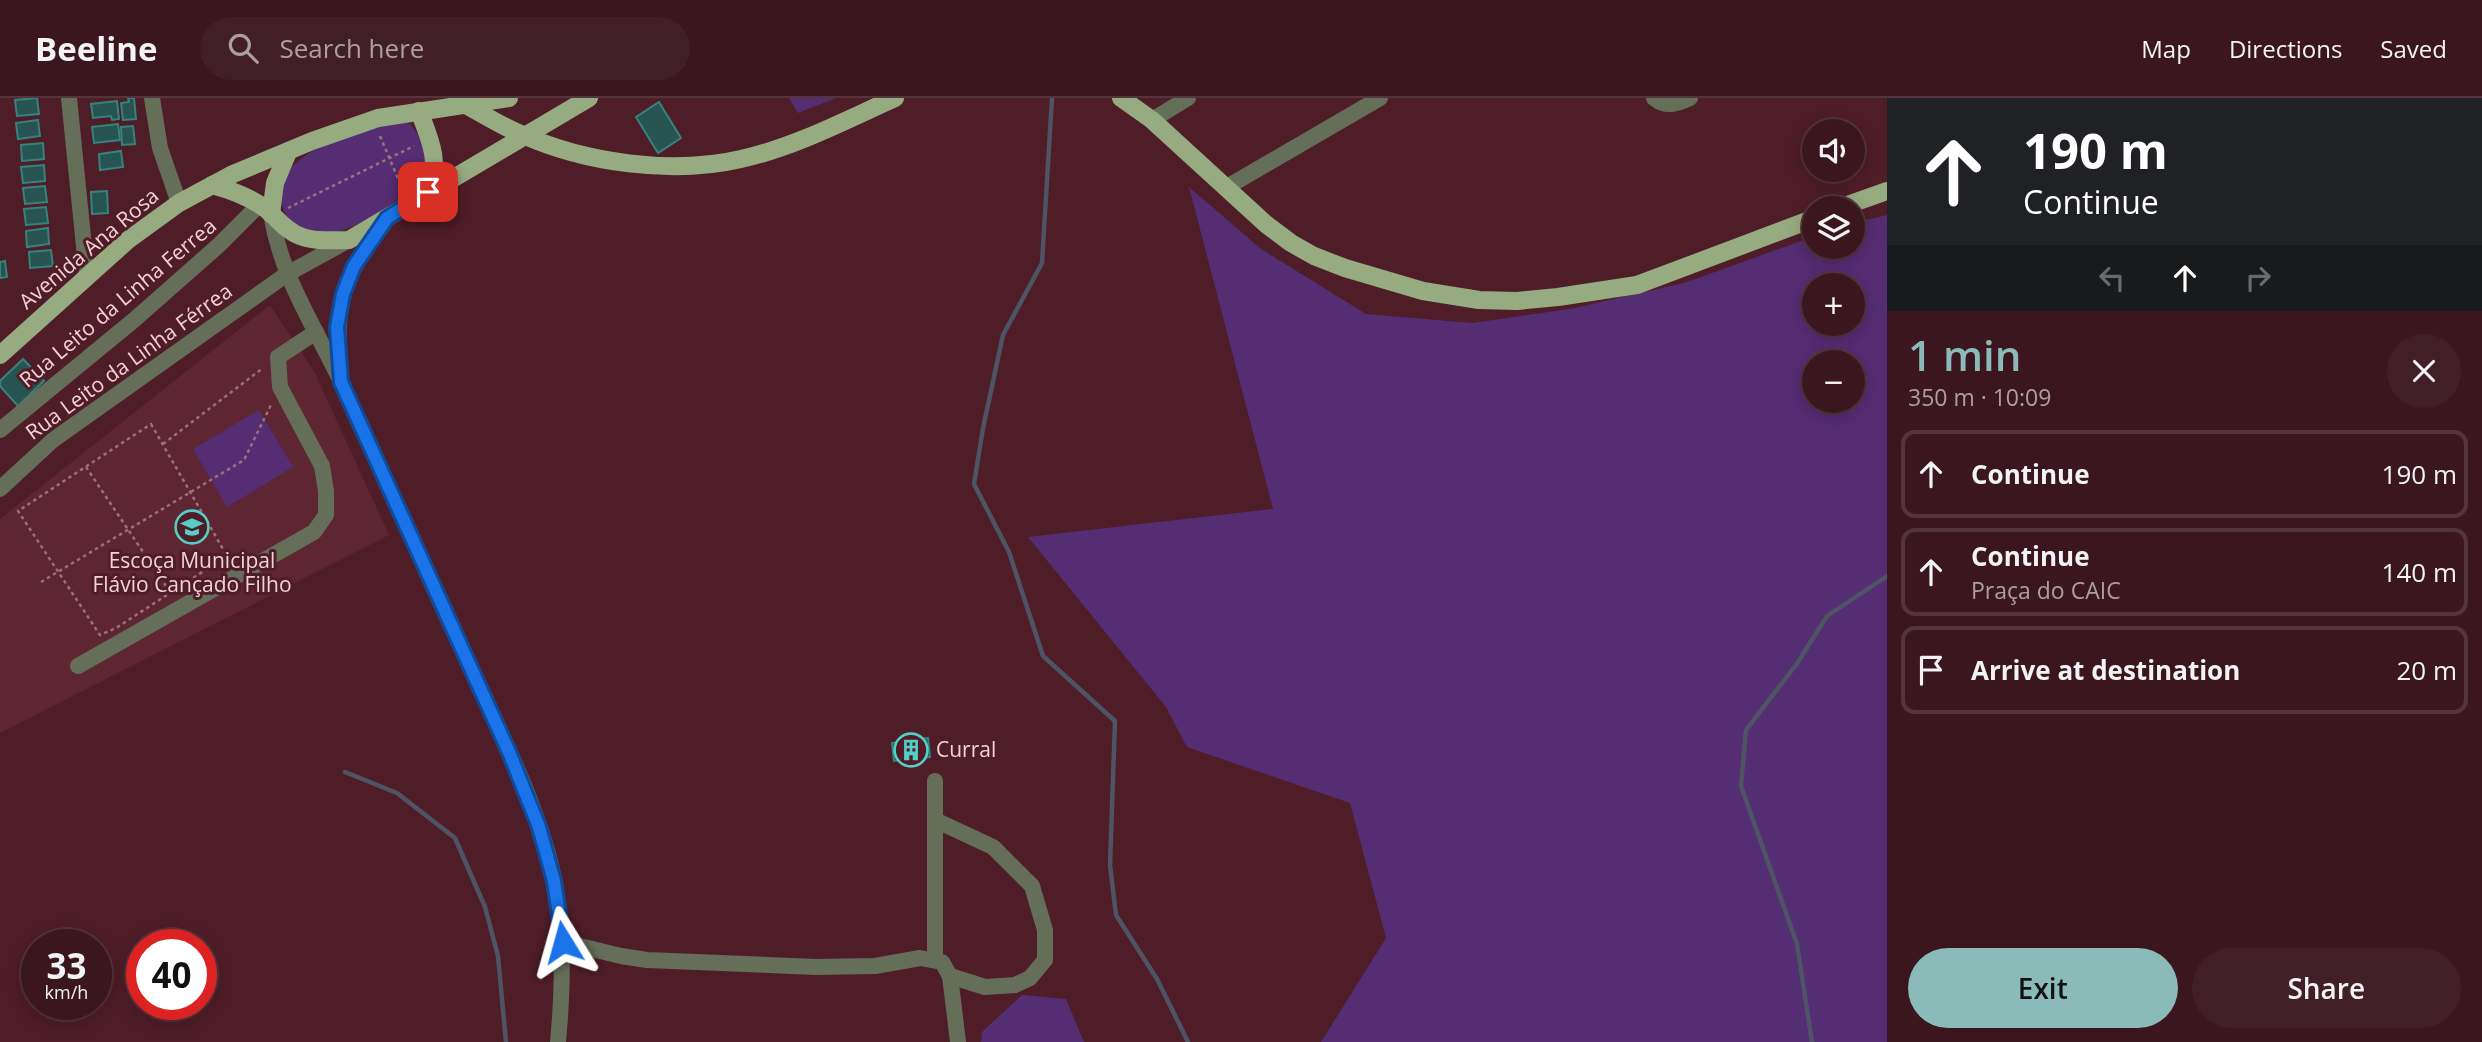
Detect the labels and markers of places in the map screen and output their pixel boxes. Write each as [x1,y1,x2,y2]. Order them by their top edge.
pin [398,162,458,222]
school or university icon: Escoça Municipal Flávio Cançado Filho [173,508,211,546]
place label: Escoça Municipal Flávio Cançado Filho [92,546,292,598]
building icon: Curral [892,731,930,769]
place label: Curral [936,735,996,763]

